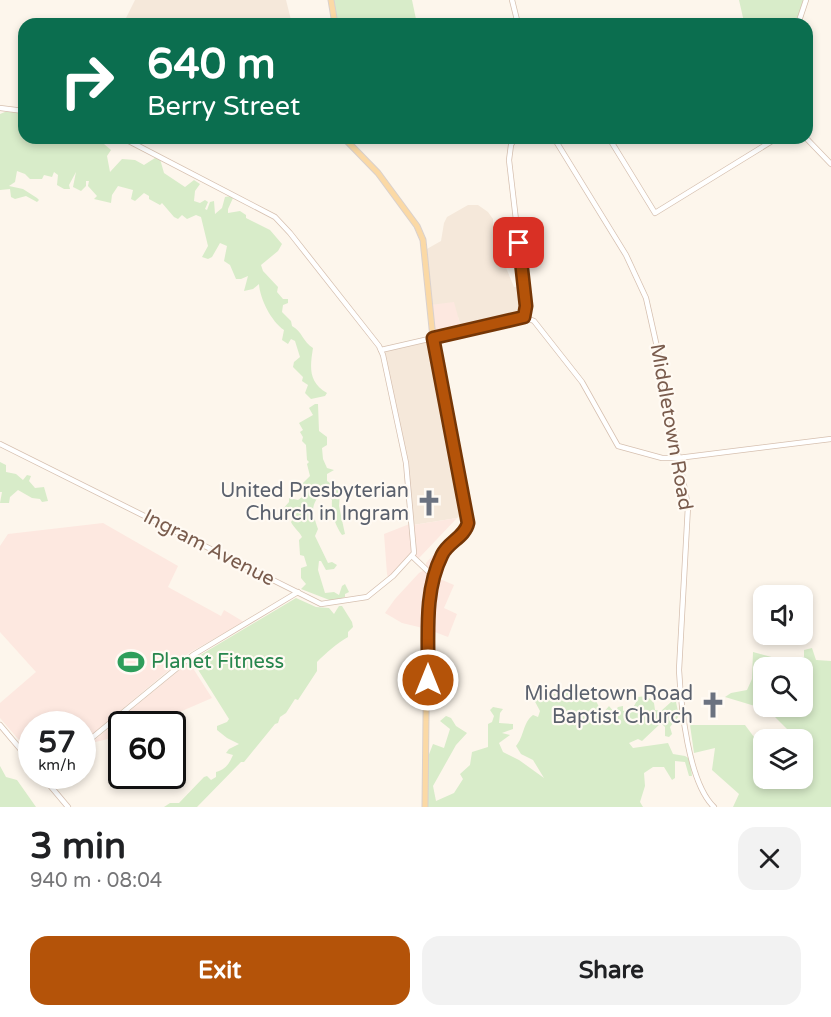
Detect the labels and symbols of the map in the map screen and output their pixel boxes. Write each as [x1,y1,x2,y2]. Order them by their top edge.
pin [493,217,544,268]
street label: Middletown Road [645,342,697,512]
place label: United Presbyterian Church in Ingram [220,479,409,526]
church icon: United Presbyterian Church in Ingram [414,488,444,518]
street label: Ingram Avenue [139,505,279,591]
sports icon: Planet Fitness [116,647,146,677]
position arrow [396,648,460,712]
place label: Planet Fitness [151,650,284,674]
place label: Middletown Road Baptist Church [524,682,693,729]
church icon: Middletown Road Baptist Church [698,690,728,720]
speed limit sign: 60 [108,711,186,789]

